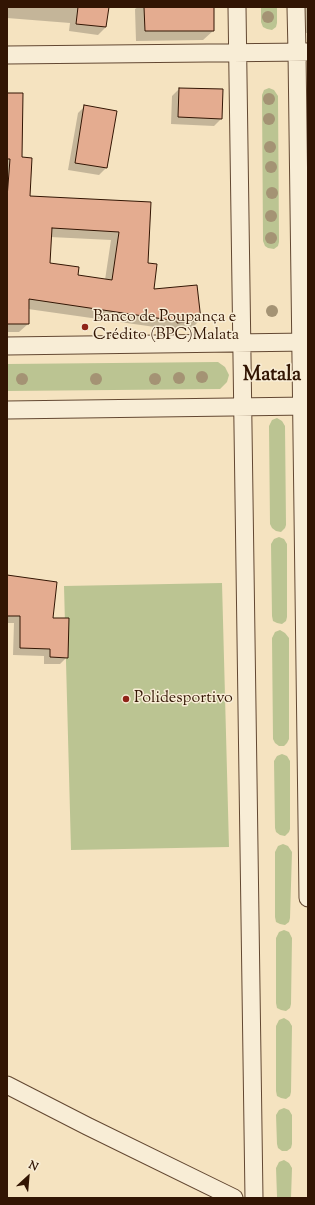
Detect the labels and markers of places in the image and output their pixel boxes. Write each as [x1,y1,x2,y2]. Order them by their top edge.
place label: Banco de Poupança e Crédito (BPC)Malata [93,308,239,346]
marker: Banco de Poupança e Crédito (BPC)Malata [80,322,90,332]
place label: Polidesportivo [134,689,233,709]
marker: Polidesportivo [121,694,131,704]

